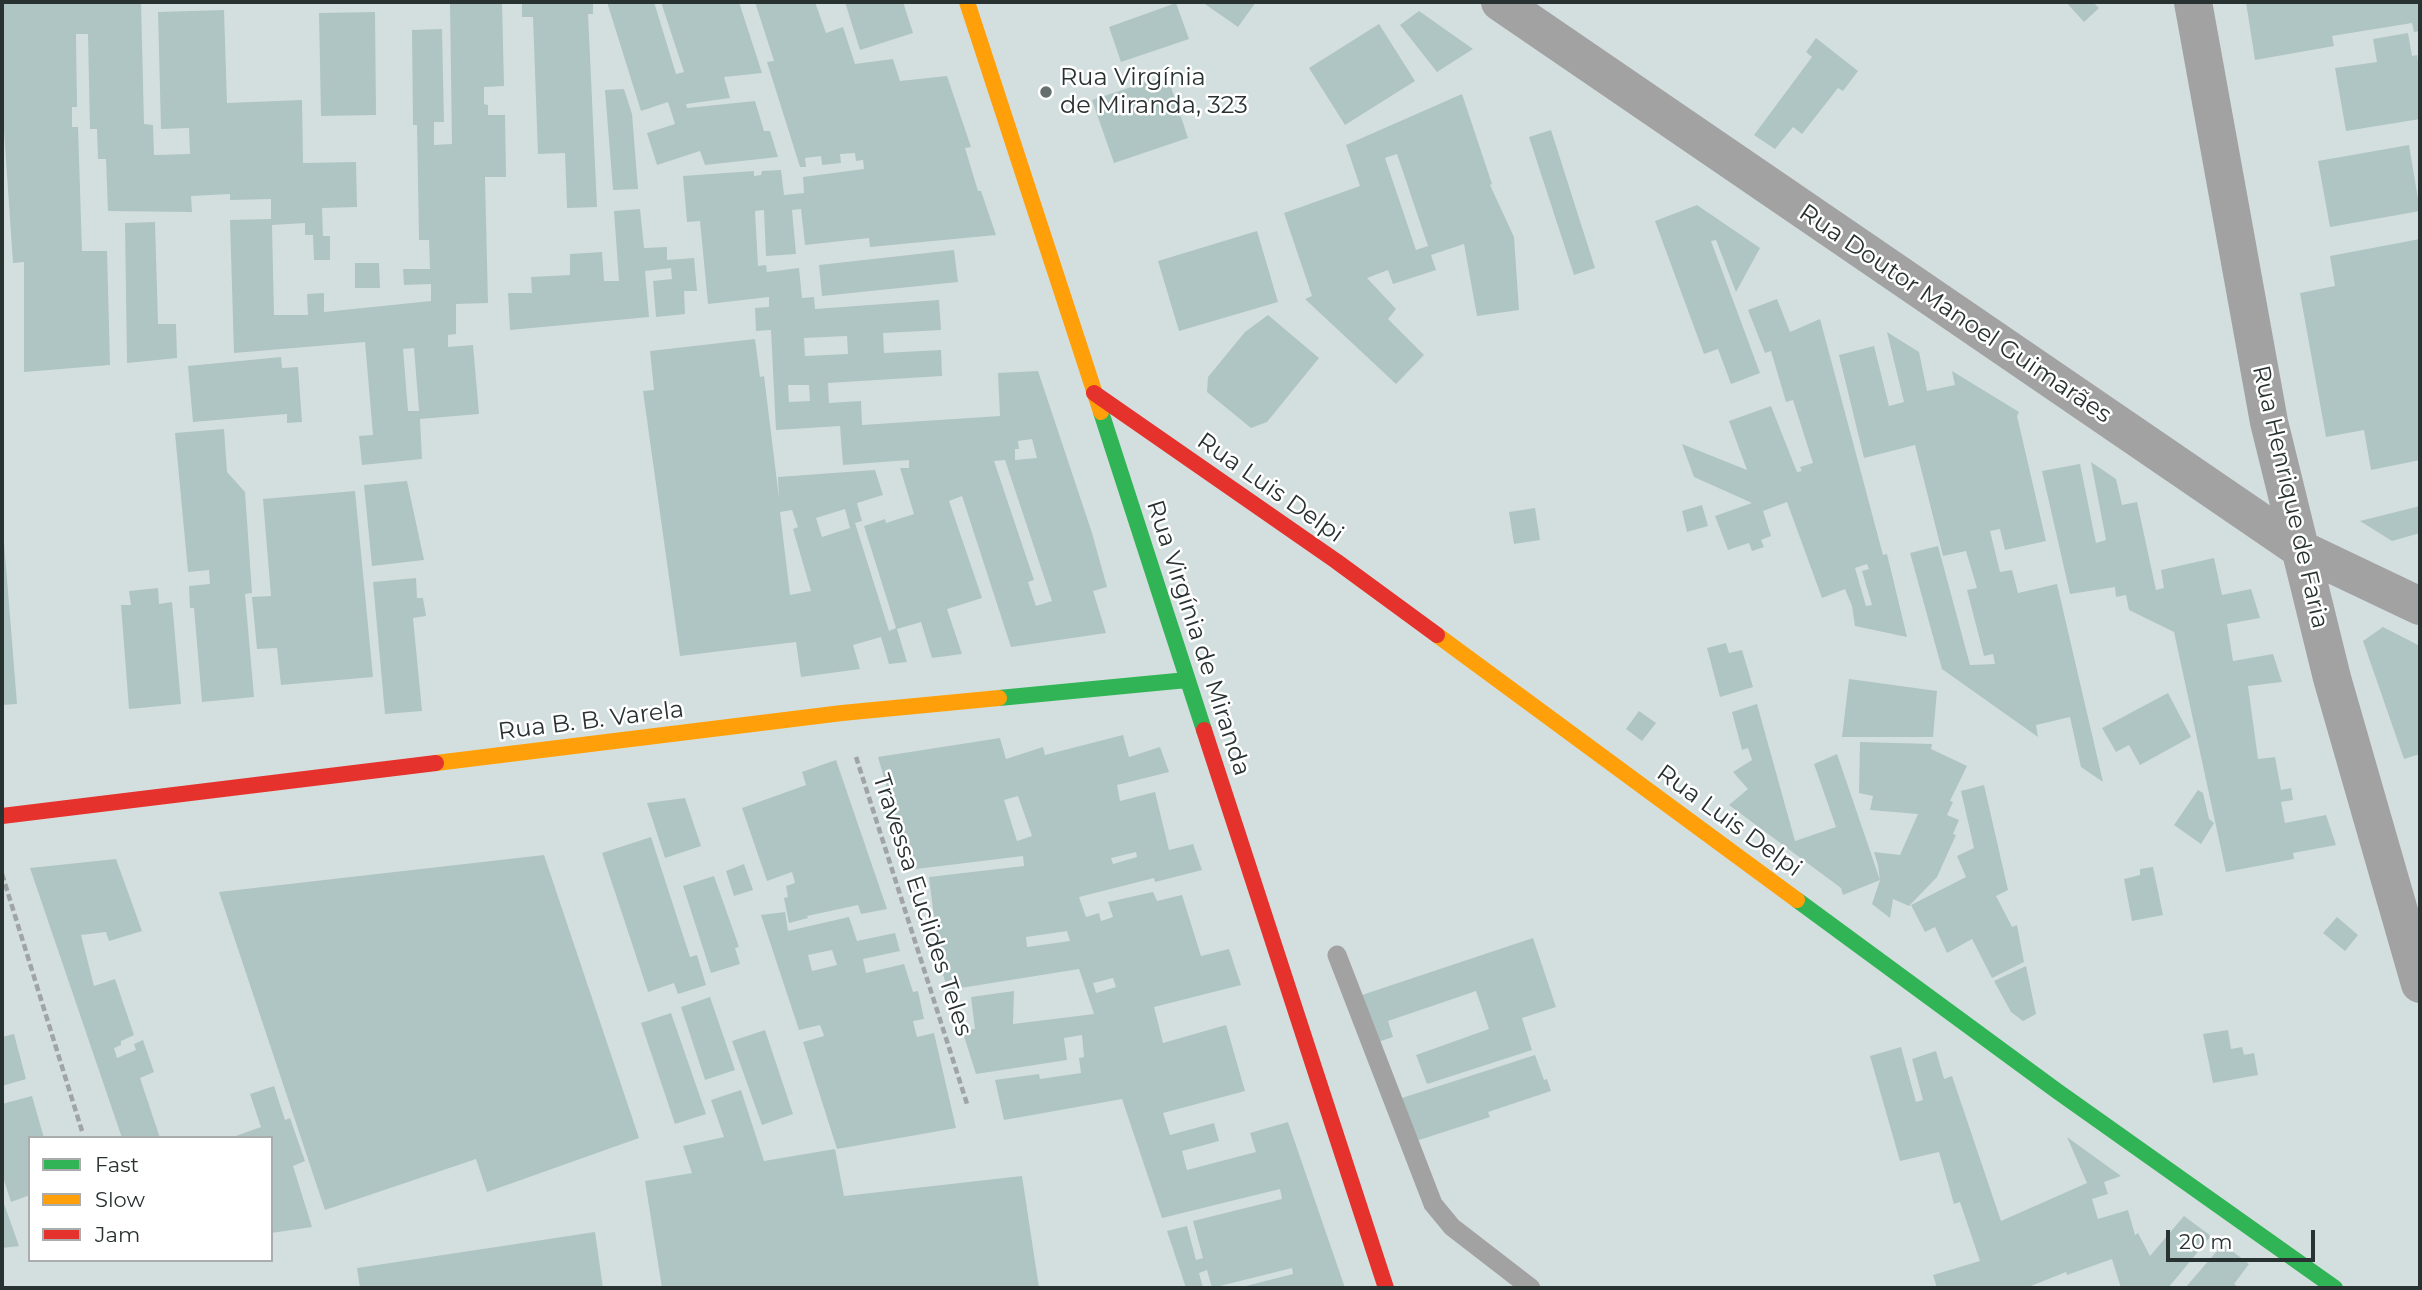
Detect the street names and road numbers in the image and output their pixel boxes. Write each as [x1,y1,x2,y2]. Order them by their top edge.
street label: Rua Doutor Manoel Guimarães [1793,198,2117,430]
street label: Rua Henrique de Faria [2246,363,2334,631]
street label: Rua Luis Delpi [1191,427,1349,549]
street label: Rua Virgínia de Miranda [1140,497,1256,779]
street label: Rua B. B. Varela [496,695,686,747]
street label: Rua Luis Delpi [1651,759,1807,883]
street label: Travessa Euclides Teles [866,770,978,1040]

